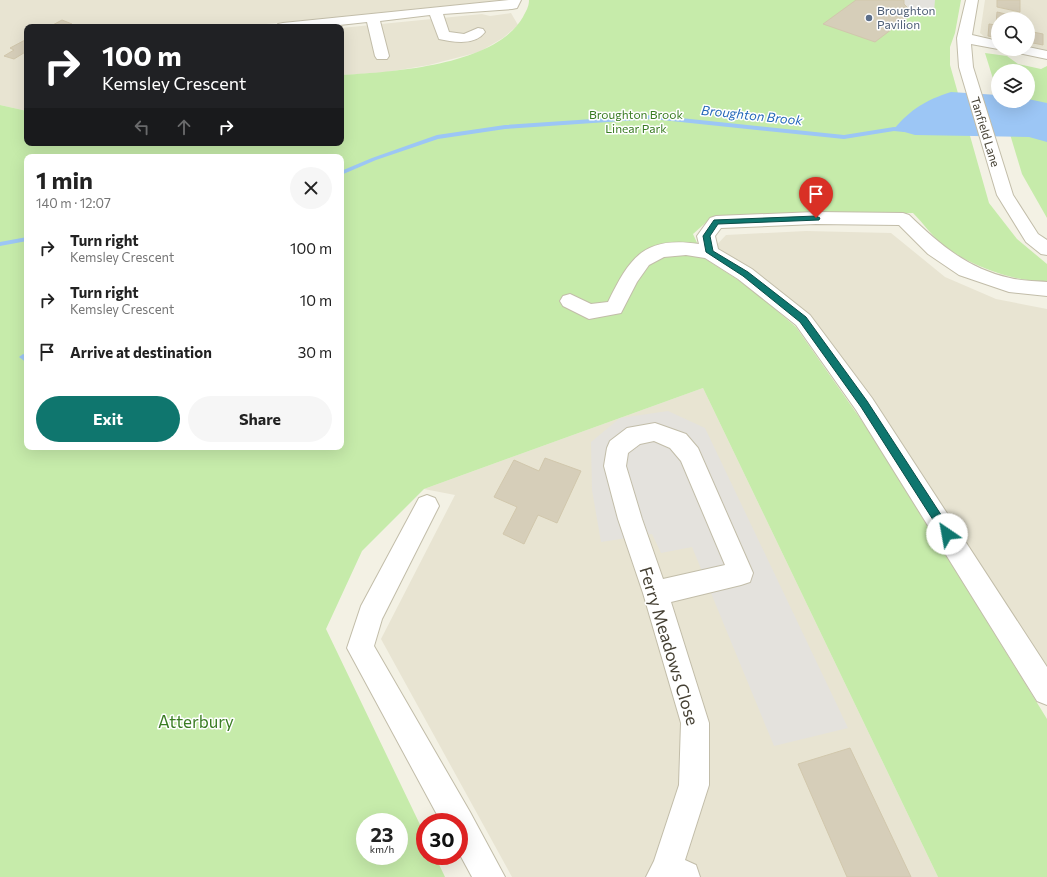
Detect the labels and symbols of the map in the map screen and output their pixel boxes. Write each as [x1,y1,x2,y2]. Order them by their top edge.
place label: Broughton Pavilion [877,3,935,31]
marker: Broughton Pavilion [864,13,874,23]
street label: Tanfield Lane [969,95,1003,168]
water label: Broughton Brook [701,102,804,128]
park label: Broughton Brook Linear Park [589,107,683,135]
pin [799,177,833,218]
position arrow [926,513,968,555]
street label: Ferry Meadows Close [635,564,704,728]
park label: Atterbury [158,711,234,732]
speed limit sign: 30 [416,813,468,865]

